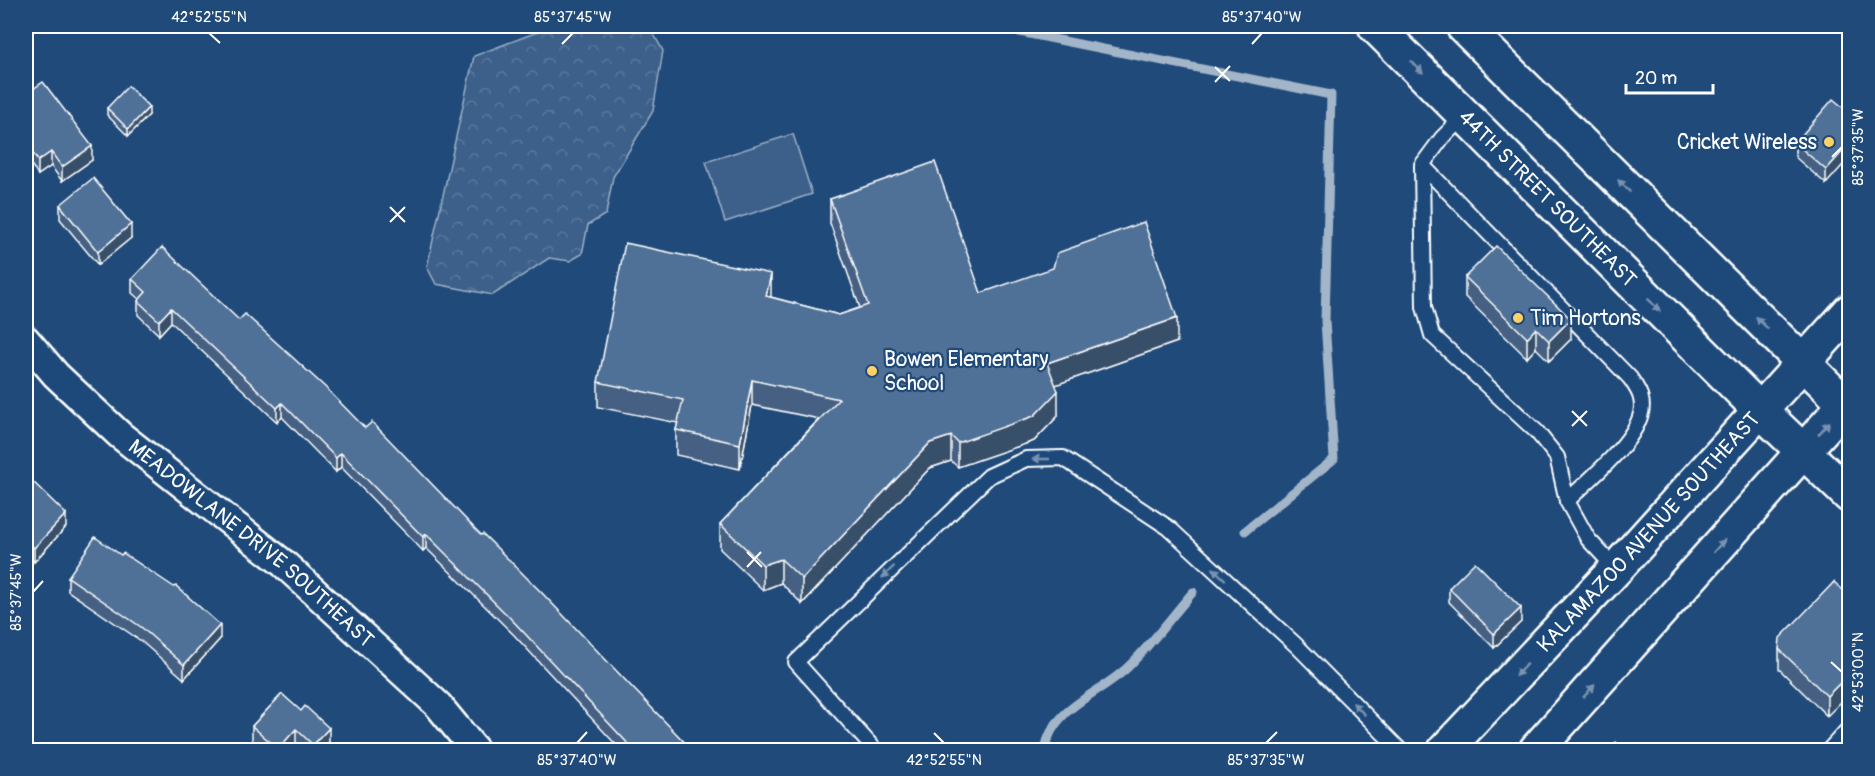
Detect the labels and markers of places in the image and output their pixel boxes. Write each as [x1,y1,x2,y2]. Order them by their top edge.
place label: Cricket Wireless [1677,129,1818,156]
marker: Cricket Wireless [1822,135,1836,149]
place label: Tim Hortons [1530,305,1641,332]
marker: Tim Hortons [1511,311,1525,325]
place label: Bowen Elementary School [884,346,1049,397]
marker: Bowen Elementary School [865,364,879,378]

